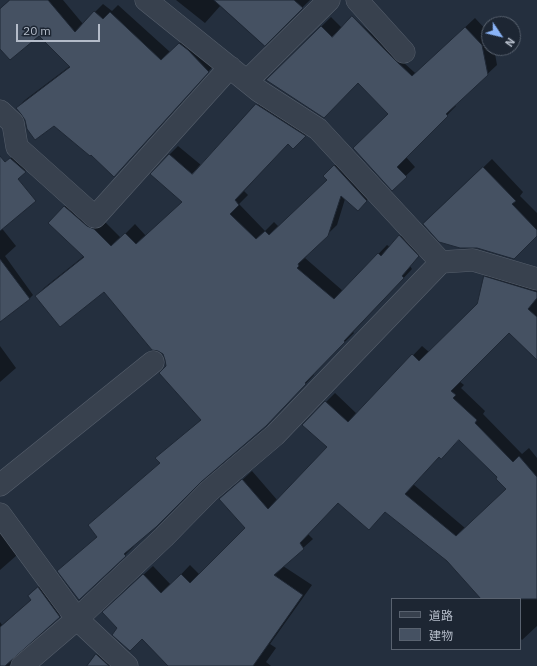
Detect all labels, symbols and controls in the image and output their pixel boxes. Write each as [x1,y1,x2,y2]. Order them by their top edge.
scale bar [18,16,102,42]
north arrow [481,16,521,56]
text: 20 m [23,23,51,38]
text: N [502,35,518,50]
legend [391,598,521,650]
text: 道路 [429,608,453,623]
text: 建物 [429,628,453,643]

